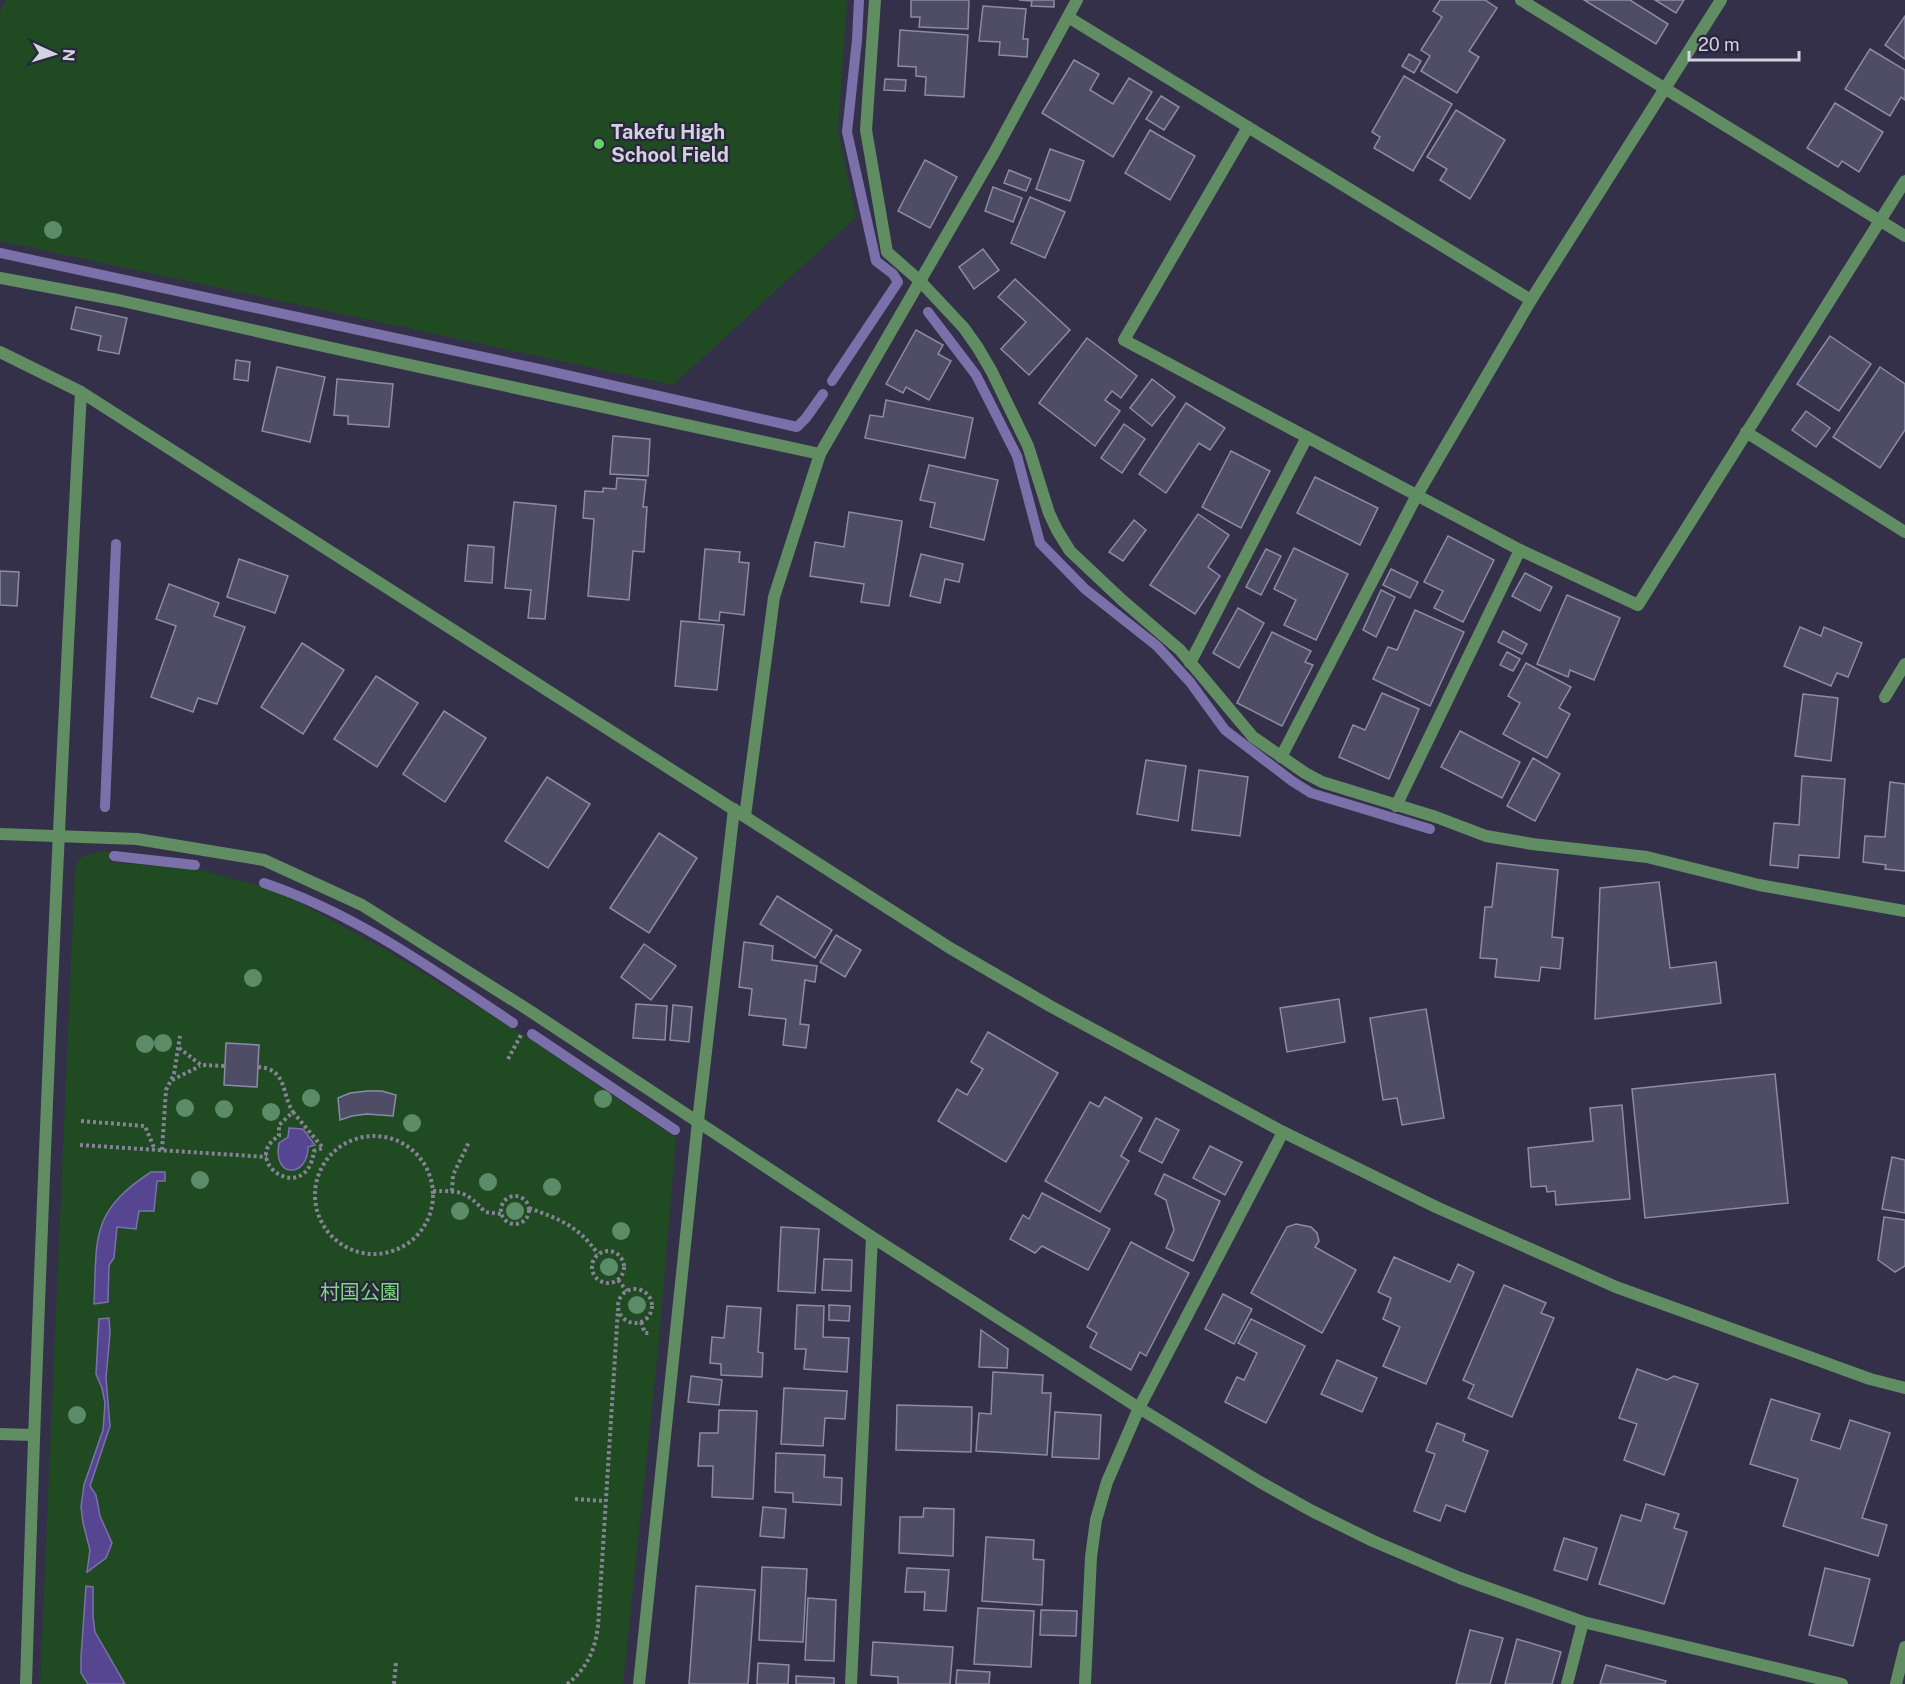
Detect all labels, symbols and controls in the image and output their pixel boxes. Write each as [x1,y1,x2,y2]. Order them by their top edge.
north arrow [24,24,84,84]
scale bar [1689,24,1798,62]
text: 20 m [1698,34,1740,55]
text: N [59,48,78,62]
place label: Takefu High School Field [611,120,729,167]
marker: Takefu High School Field [592,137,606,151]
park label: 村国公園 [320,1280,400,1304]

